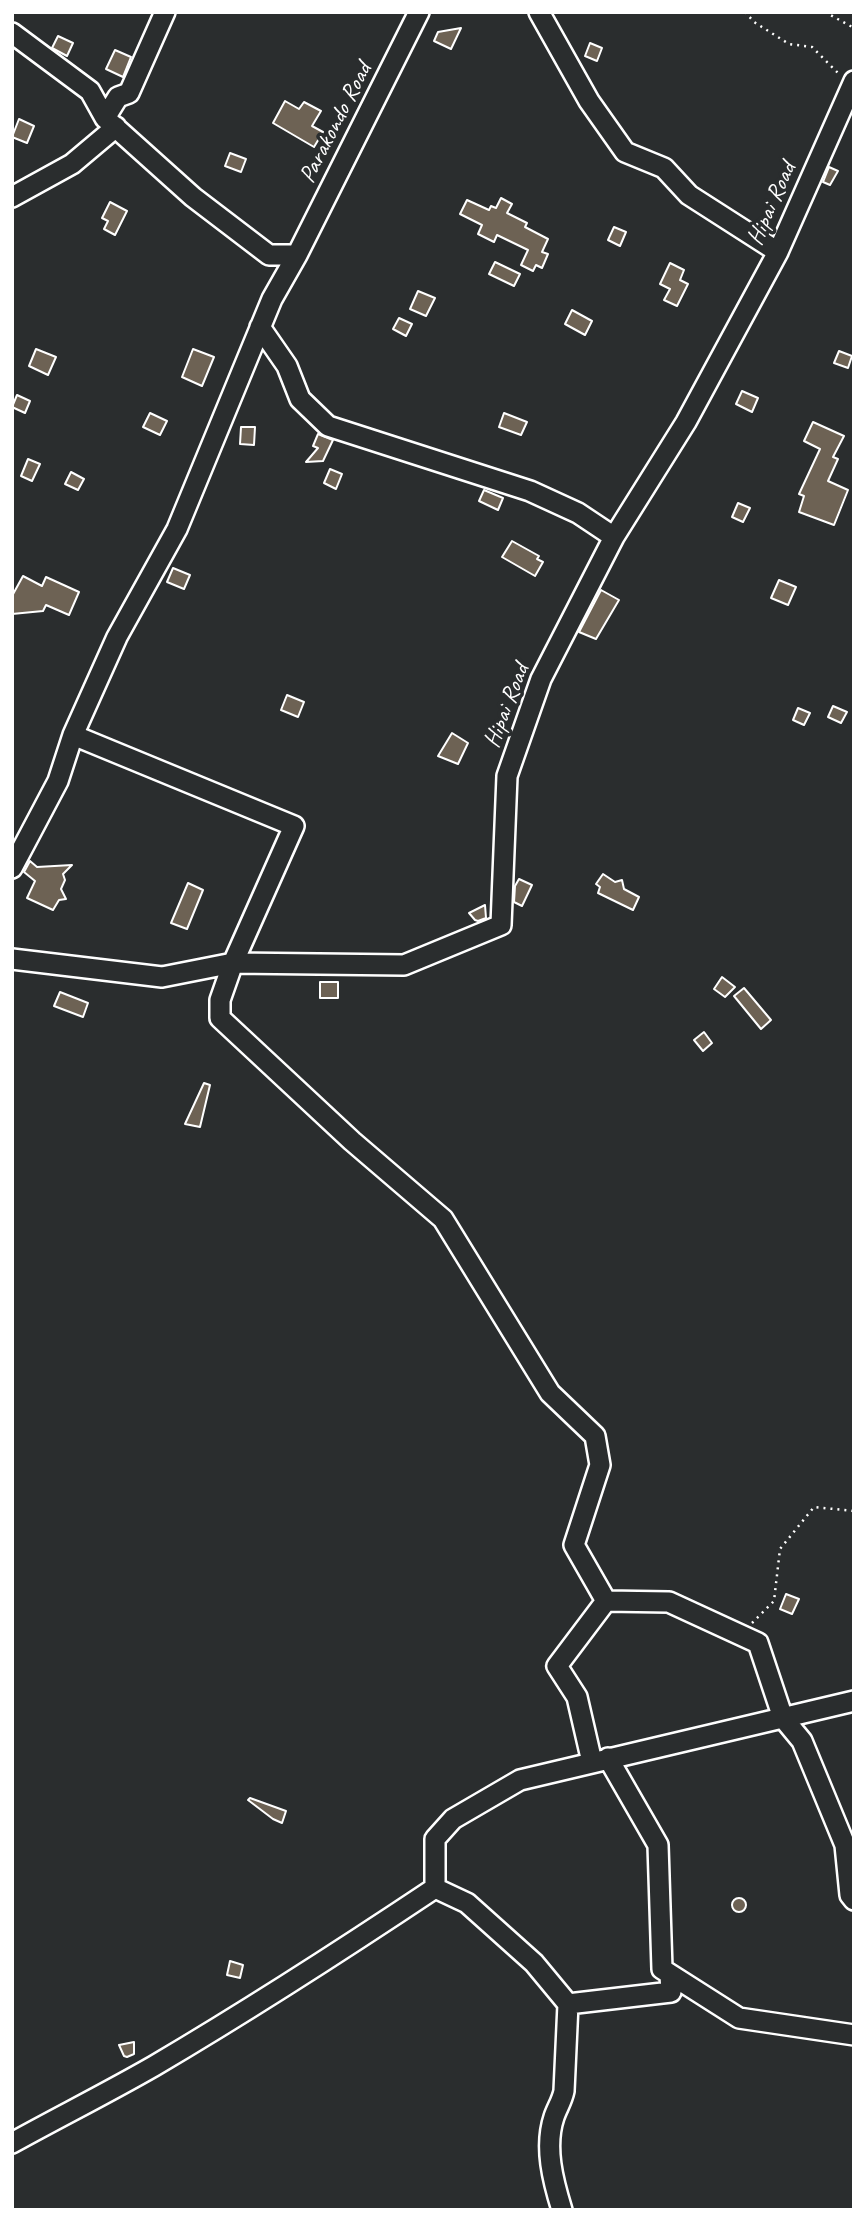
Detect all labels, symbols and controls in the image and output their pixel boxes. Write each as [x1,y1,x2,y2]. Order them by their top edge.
street label: Parakondo Road [293,58,379,188]
street label: Hipai Road [741,158,803,250]
street label: Hipai Road [478,660,536,752]

